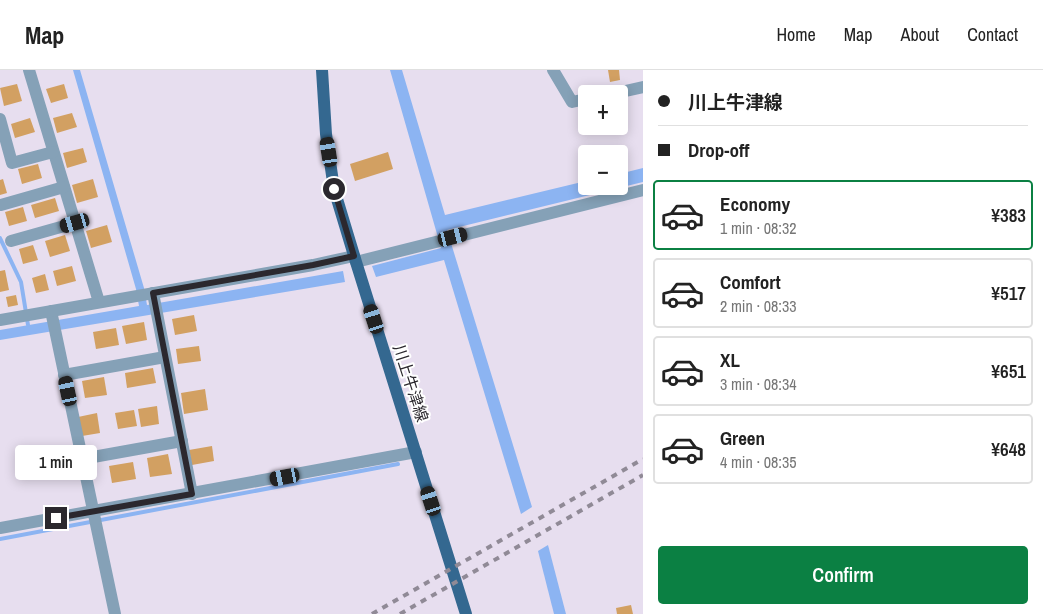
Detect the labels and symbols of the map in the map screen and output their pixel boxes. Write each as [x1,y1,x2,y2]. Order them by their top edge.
car [319,136,338,168]
route start [323,178,345,200]
car [58,212,91,234]
car [436,226,469,248]
car [362,302,385,336]
street label: 川上牛津線 [388,342,434,424]
car [57,375,78,407]
callout: 1 min [15,446,97,480]
car [268,467,301,487]
car [419,484,442,518]
route end [45,507,67,529]

